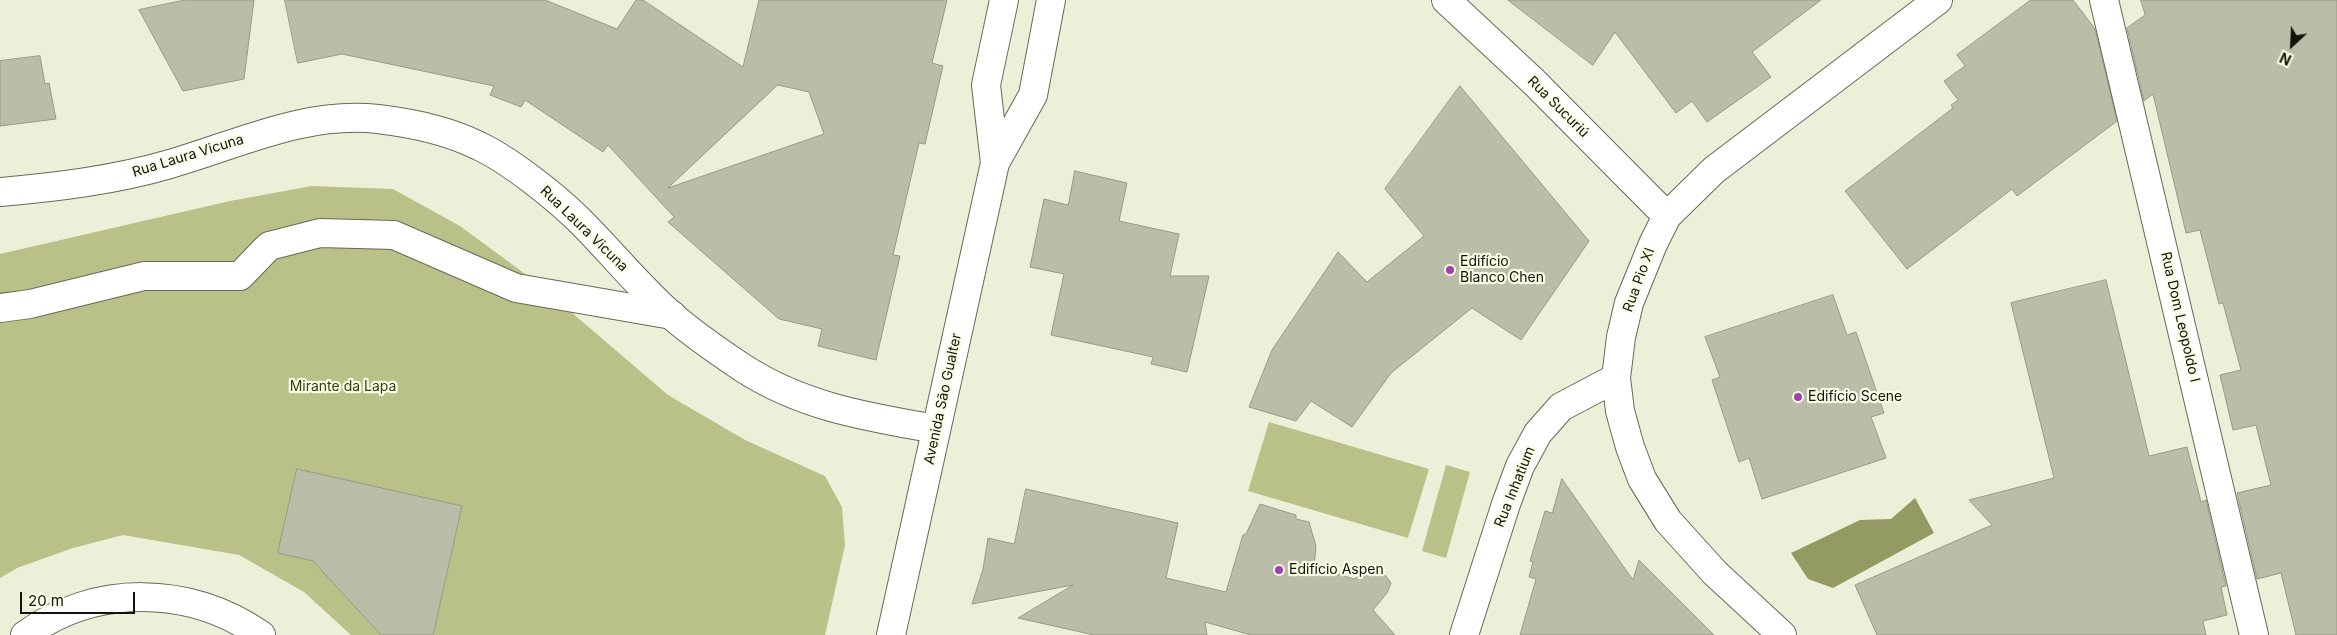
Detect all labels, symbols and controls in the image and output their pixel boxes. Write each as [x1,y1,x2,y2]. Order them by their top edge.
north arrow [2267,20,2317,70]
text: N [2277,49,2294,69]
street label: Rua Sucuriú [1524,73,1592,141]
street label: Rua Laura Vicuna [130,131,246,181]
street label: Rua Laura Vicuna [537,183,631,275]
street label: Rua Pio XI [1620,246,1658,314]
street label: Rua Dom Leopoldo I [2157,250,2203,384]
place label: Edifício Blanco Chen [1460,254,1544,286]
marker: Edifício Blanco Chen [1444,264,1456,276]
street label: Avenida São Gualter [921,332,965,466]
park label: Mirante da Lapa [290,379,396,395]
place label: Edifício Scene [1808,389,1902,405]
marker: Edifício Scene [1792,391,1804,403]
street label: Rua Inhatium [1491,444,1539,530]
place label: Edifício Aspen [1289,562,1384,578]
marker: Edifício Aspen [1273,564,1285,576]
scale bar [22,582,138,614]
text: 20 m [28,591,64,610]

